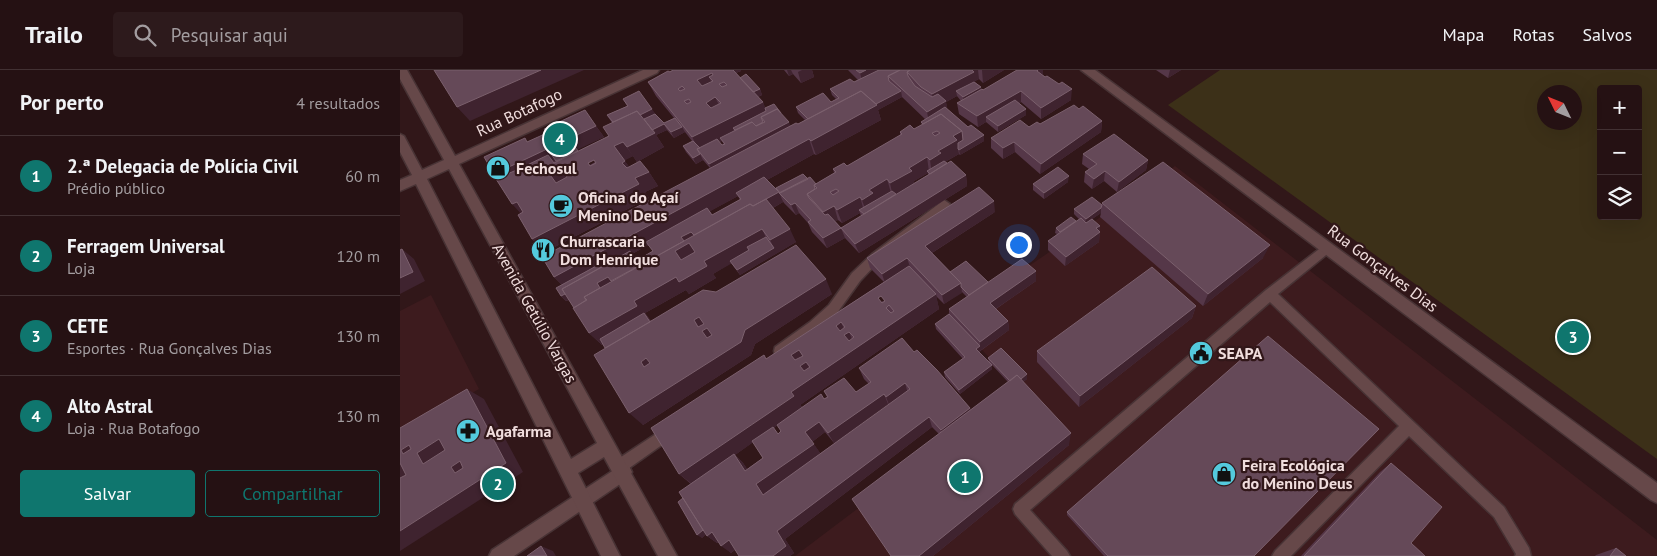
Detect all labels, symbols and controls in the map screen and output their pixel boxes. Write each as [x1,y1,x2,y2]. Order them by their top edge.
search box [113,12,463,57]
text: Trailo [25,19,83,50]
icon: search [131,21,159,49]
text: Pesquisar aqui [171,23,288,47]
text: Mapa [1443,23,1484,46]
text: Rotas [1512,23,1555,46]
text: Salvos [1583,23,1632,46]
street label: Rua Botafogo [473,83,565,141]
north arrow [1537,85,1582,130]
map controls [1597,85,1642,220]
button: + [1597,85,1642,130]
text: Por perto [20,89,104,116]
text: 4 resultados [296,93,380,113]
pin: 4 [544,120,576,158]
button: − [1597,130,1642,175]
text: 2.ª Delegacia de Polícia Civil [67,154,298,178]
shop icon: Fechosul [485,155,511,181]
place label: Fechosul [516,158,577,178]
text: 1 [31,166,41,186]
text: 60 m [345,166,380,186]
button: layers [1597,175,1642,220]
text: Prédio público [67,178,165,198]
place label: Oficina do Açaí Menino Deus [578,187,679,225]
cafe icon: Oficina do Açaí Menino Deus [548,193,574,219]
street label: Rua Gonçalves Dias [1324,220,1442,316]
place label: Churrascaria Dom Henrique [560,231,658,269]
your location [1006,232,1032,258]
text: Ferragem Universal [67,234,225,258]
restaurant icon: Churrascaria Dom Henrique [530,237,556,263]
street label: Avenida Getúlio Vargas [488,240,582,387]
text: 2 [31,246,41,266]
text: 120 m [337,246,380,266]
text: Loja [67,258,95,278]
text: CETE [67,314,108,338]
pin: 3 [1557,318,1589,356]
text: 3 [31,326,41,346]
text: 130 m [337,326,380,346]
text: Esportes · Rua Gonçalves Dias [67,338,272,358]
public building icon: SEAPA [1188,340,1214,366]
place label: SEAPA [1218,343,1262,363]
text: Alto Astral [67,394,153,418]
text: 4 [31,406,41,426]
text: 130 m [337,406,380,426]
text: Loja · Rua Botafogo [67,418,200,438]
pharmacy icon: Agafarma [455,418,481,444]
place label: Agafarma [486,421,551,441]
place label: Feira Ecológica do Menino Deus [1242,455,1353,493]
pin: 1 [949,458,981,496]
shop icon: Feira Ecológica do Menino Deus [1211,461,1237,487]
pin: 2 [482,465,514,503]
button: Salvar [20,470,195,517]
button: Compartilhar [205,470,380,517]

